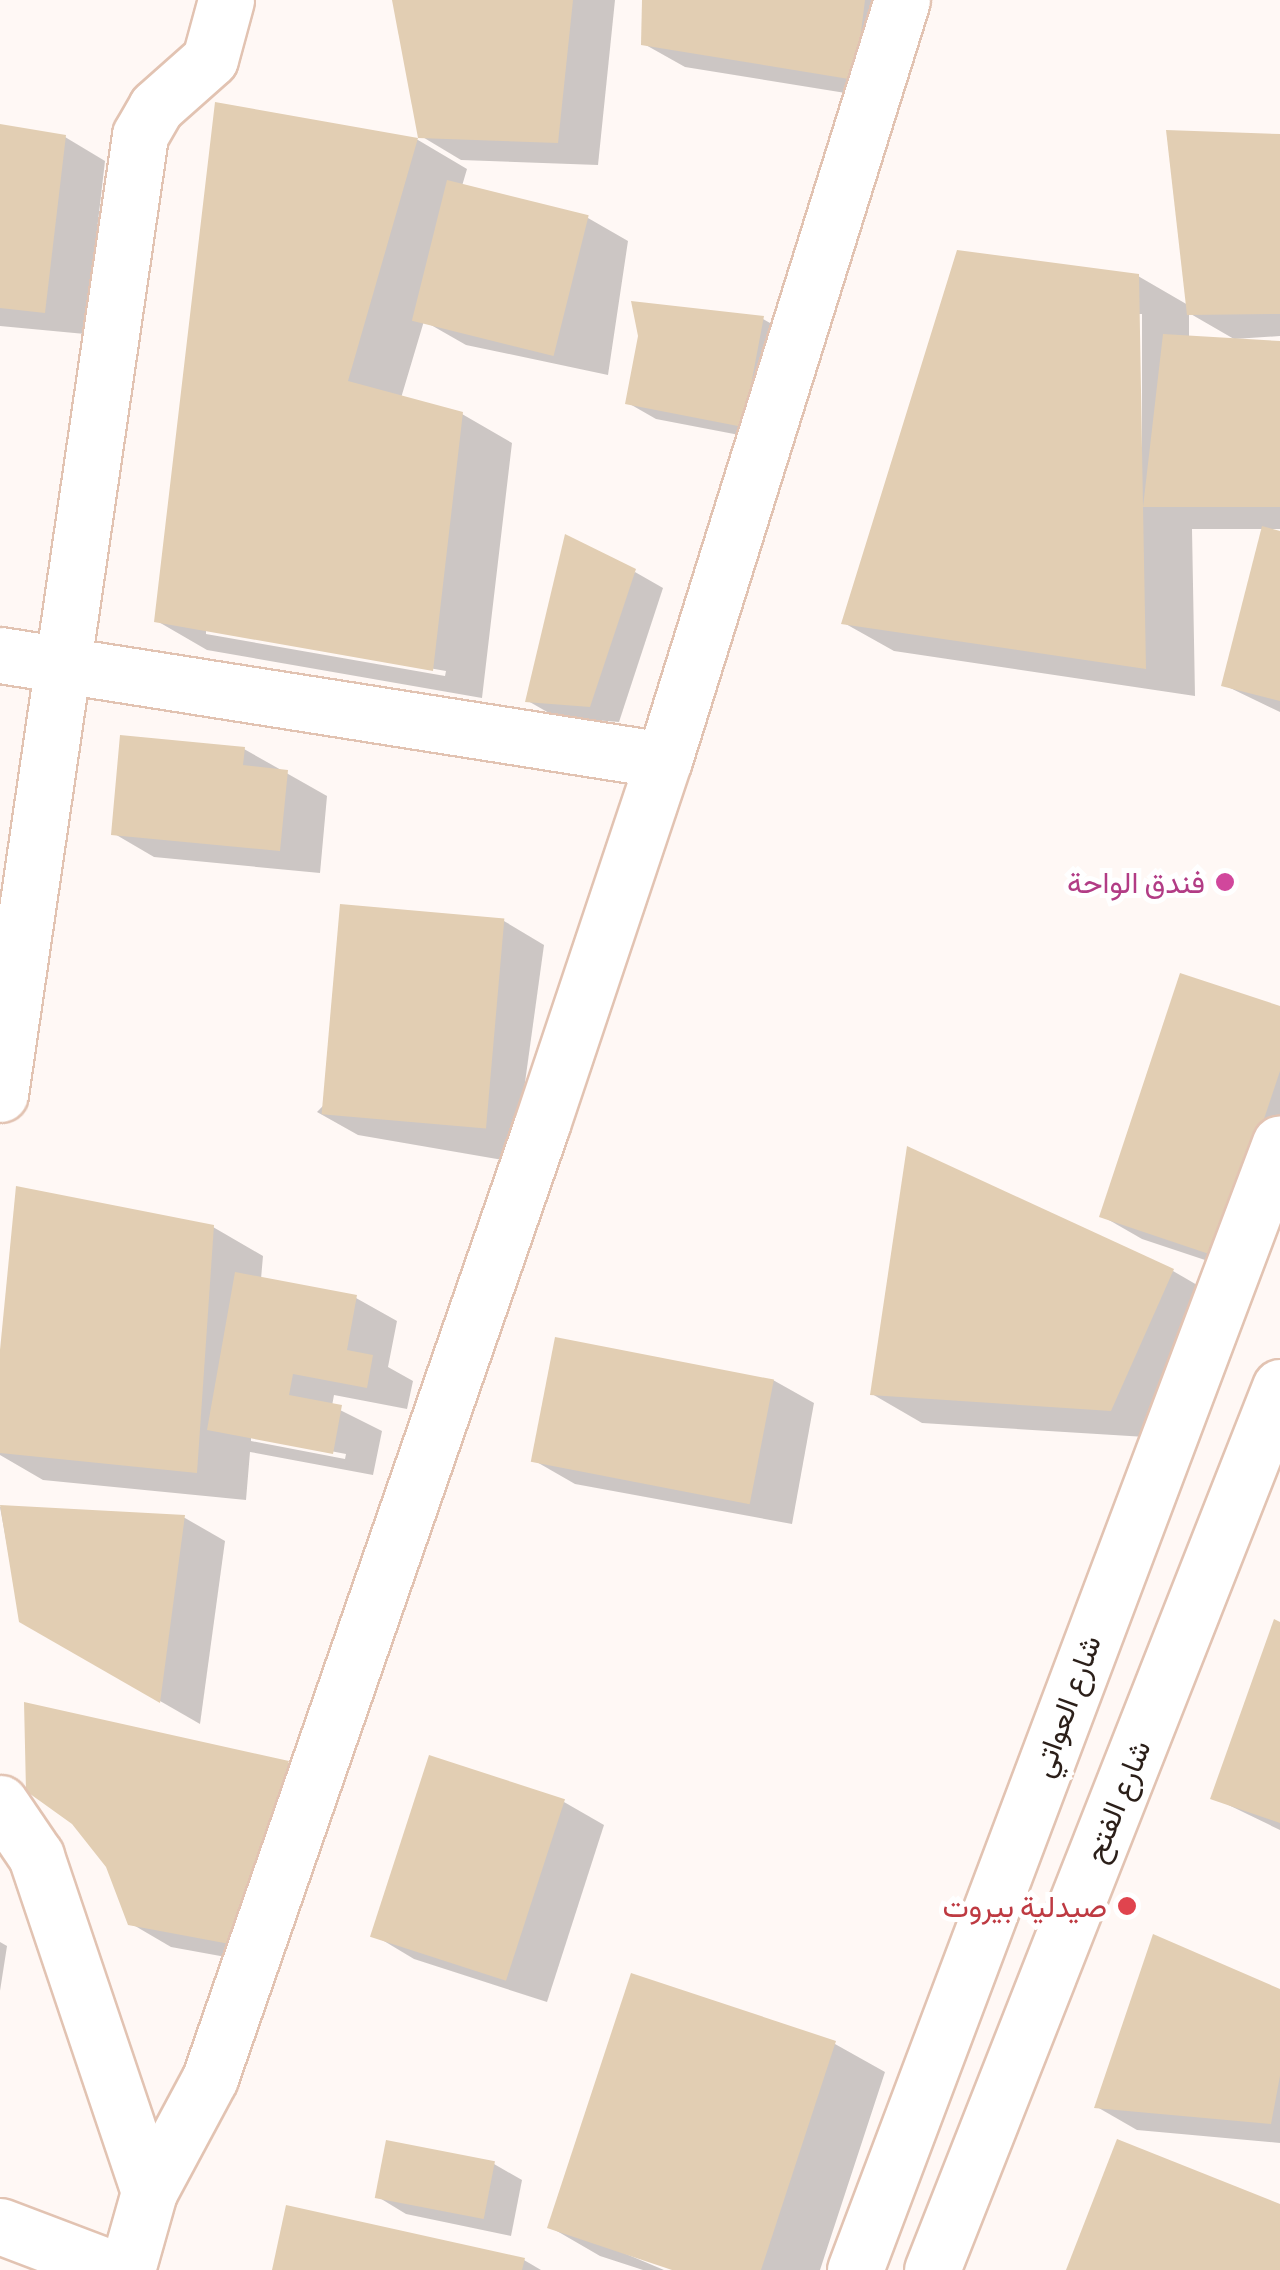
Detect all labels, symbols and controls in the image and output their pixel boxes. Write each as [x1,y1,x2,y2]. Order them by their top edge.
place label: فندق الواحة [1067,864,1205,900]
marker: فندق الواحة [1214,871,1236,893]
street label: شارع العواتي [1024,1630,1108,1782]
street label: شارع الفتح [1076,1735,1158,1867]
place label: صيدلية بيروت [943,1888,1107,1924]
marker: صيدلية بيروت [1116,1895,1138,1917]

